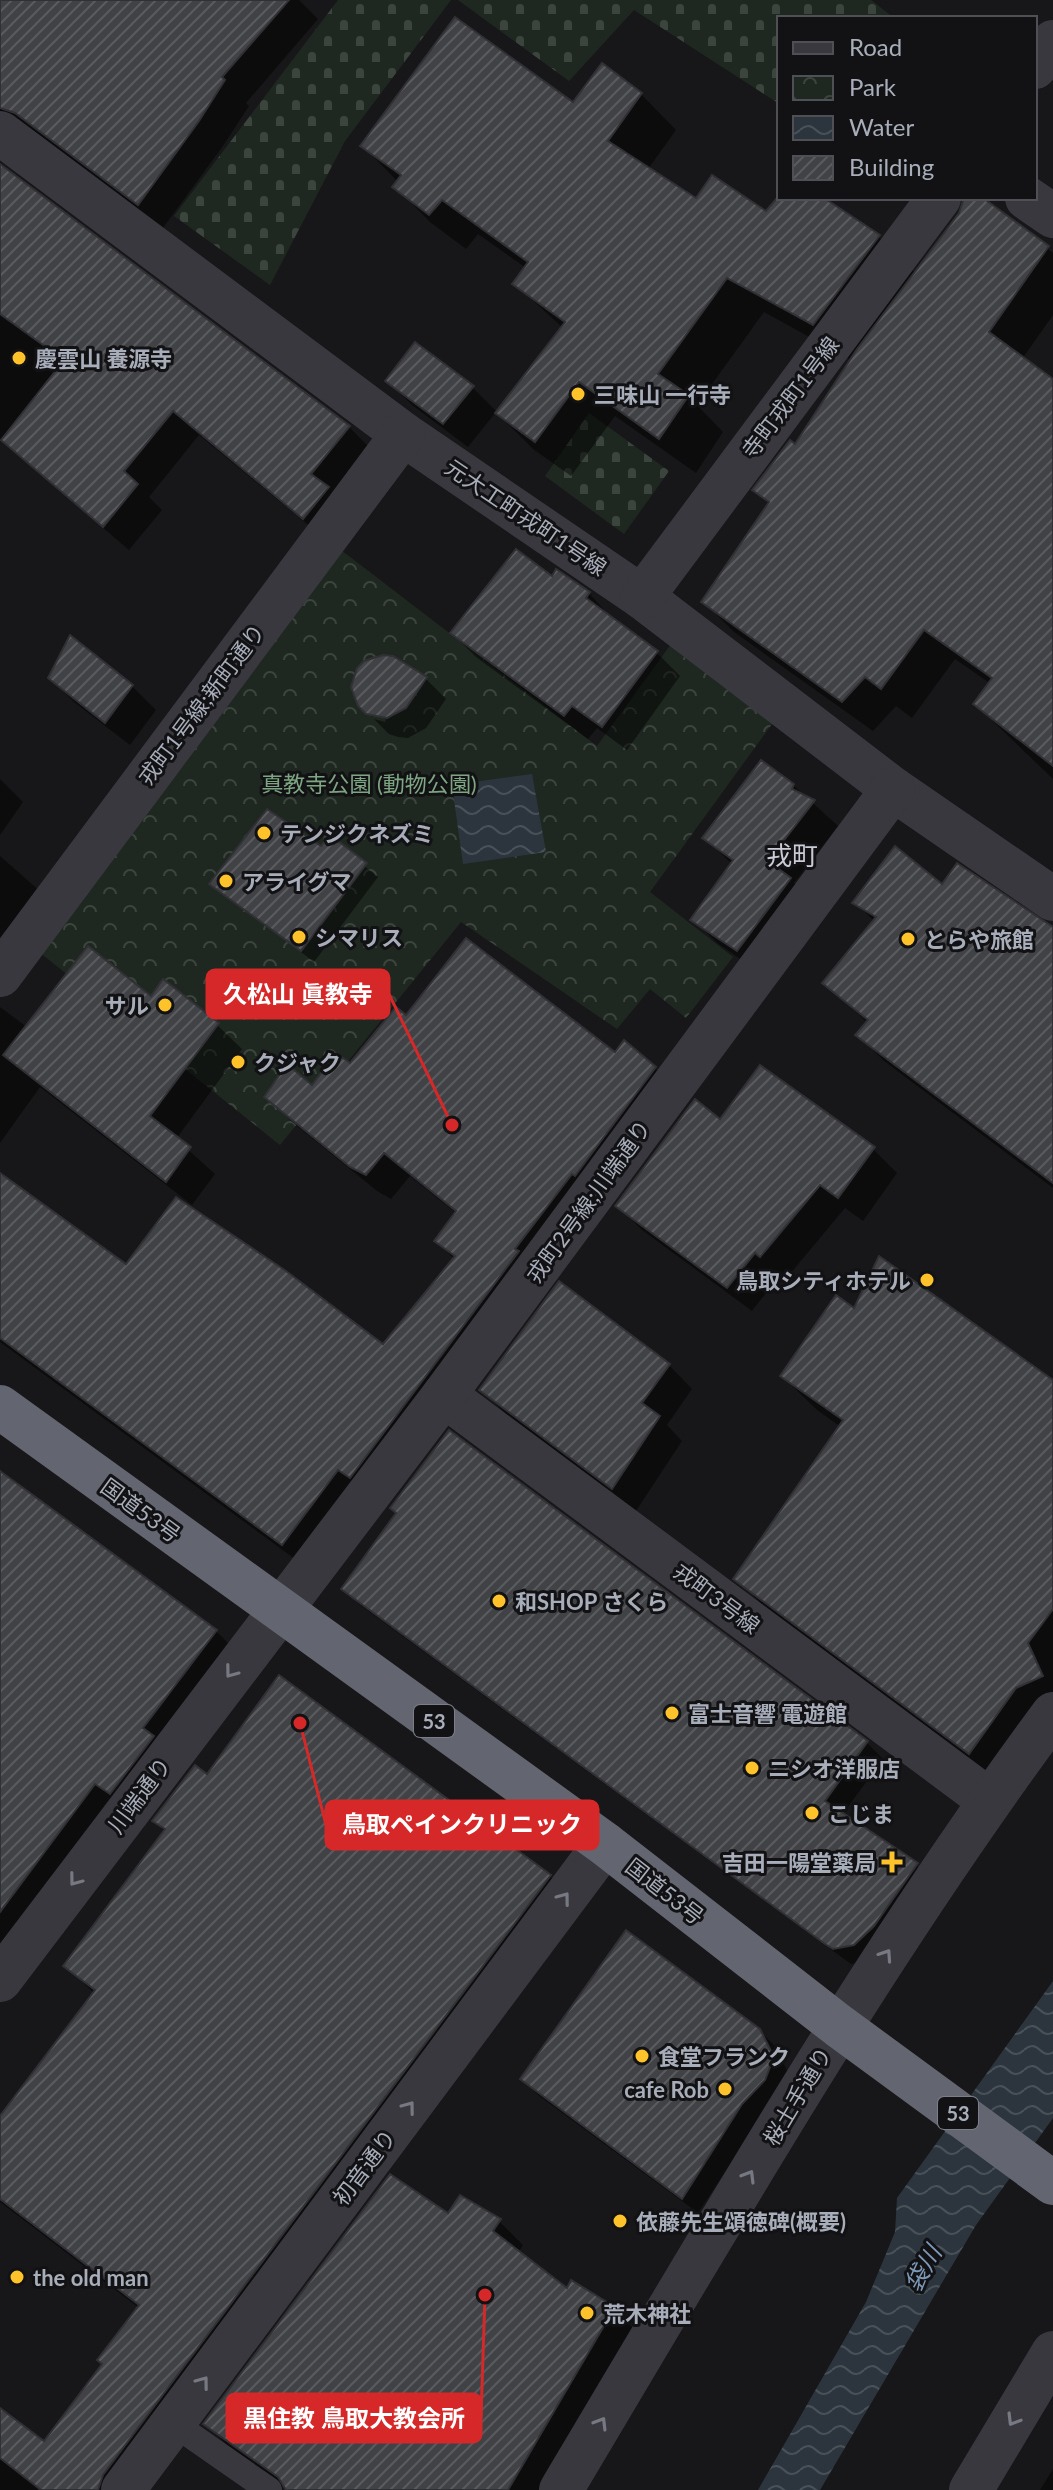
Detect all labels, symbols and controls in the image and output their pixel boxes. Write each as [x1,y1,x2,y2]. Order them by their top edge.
legend [777,16,1037,200]
text: Road [849,32,902,61]
text: Park [849,72,897,101]
text: Water [849,112,914,141]
text: Building [849,152,934,181]
street label: 寺町戎町1号線 [736,331,844,463]
place label: 慶雲山 養源寺 [35,345,172,372]
marker: 慶雲山 養源寺 [10,349,28,367]
place label: 三味山 一行寺 [594,381,731,408]
marker: 三味山 一行寺 [569,385,587,403]
street label: 元大工町戎町1号線 [440,453,612,581]
street label: 戎町1号線;新町通り [132,618,270,790]
park label: 真教寺公園 (動物公園) [261,770,477,797]
place label: テンジクネズミ [280,820,434,847]
marker: テンジクネズミ [255,824,273,842]
district label: 戎町 [766,839,818,871]
place label: アライグマ [242,868,352,895]
marker: アライグマ [217,872,235,890]
place label: シマリス [315,924,403,951]
place label: とらや旅館 [924,926,1034,953]
marker: シマリス [290,928,308,946]
marker: とらや旅館 [899,930,917,948]
callout: 久松山 眞教寺 [207,970,389,1018]
text: 久松山 眞教寺 [223,979,373,1008]
place label: サル [105,992,149,1019]
marker: サル [156,996,174,1014]
place label: クジャク [254,1049,341,1076]
marker: クジャク [229,1053,247,1071]
street label: 戎町2号線;川端通り [520,1114,656,1288]
place label: 鳥取シティホテル [736,1267,911,1294]
marker: 鳥取シティホテル [918,1271,936,1289]
street label: 国道53号 [96,1472,186,1548]
street label: 戎町3号線 [669,1557,765,1639]
place label: 和SHOP さくら [515,1588,668,1615]
marker: 和SHOP さくら [490,1592,508,1610]
one-way arrow [227,1663,241,1678]
place label: 富士音響 電遊館 [688,1700,847,1727]
marker: 富士音響 電遊館 [663,1704,681,1722]
road number: 53 [414,1705,454,1737]
street label: 川端通り [102,1752,176,1838]
place label: ニシオ洋服店 [768,1755,900,1782]
marker: ニシオ洋服店 [743,1759,761,1777]
place label: こじま [828,1800,894,1827]
callout: 鳥取ペインクリニック [326,1801,598,1849]
marker: こじま [803,1804,821,1822]
text: 鳥取ペインクリニック [342,1809,582,1838]
place label: 吉田一陽堂薬局 [722,1849,876,1876]
street label: 国道53号 [621,1852,709,1930]
marker: 吉田一陽堂薬局 [883,1853,901,1871]
one-way arrow [70,1871,85,1886]
one-way arrow [555,1892,569,1907]
one-way arrow [876,1950,891,1964]
street label: 桜土手通り [757,2042,837,2150]
place label: 食堂フランク [658,2043,790,2070]
marker: 食堂フランク [633,2047,651,2065]
place label: cafe Rob [624,2076,709,2103]
marker: cafe Rob [716,2080,734,2098]
road number: 53 [938,2097,978,2129]
one-way arrow [399,2101,414,2115]
street label: 初音通り [327,2124,401,2210]
one-way arrow [739,2170,755,2185]
place label: 依藤先生頌徳碑(概要) [636,2208,846,2235]
marker: 依藤先生頌徳碑(概要) [611,2212,629,2230]
water label: 袋川 [897,2237,948,2296]
place label: the old man [33,2264,149,2291]
marker: the old man [8,2268,26,2286]
place label: 荒木神社 [603,2300,691,2327]
marker: 荒木神社 [578,2304,596,2322]
one-way arrow [194,2377,208,2391]
callout: 黒住教 鳥取大教会所 [227,2394,481,2442]
text: 黒住教 鳥取大教会所 [243,2403,465,2432]
one-way arrow [1007,2411,1023,2425]
one-way arrow [591,2417,607,2432]

